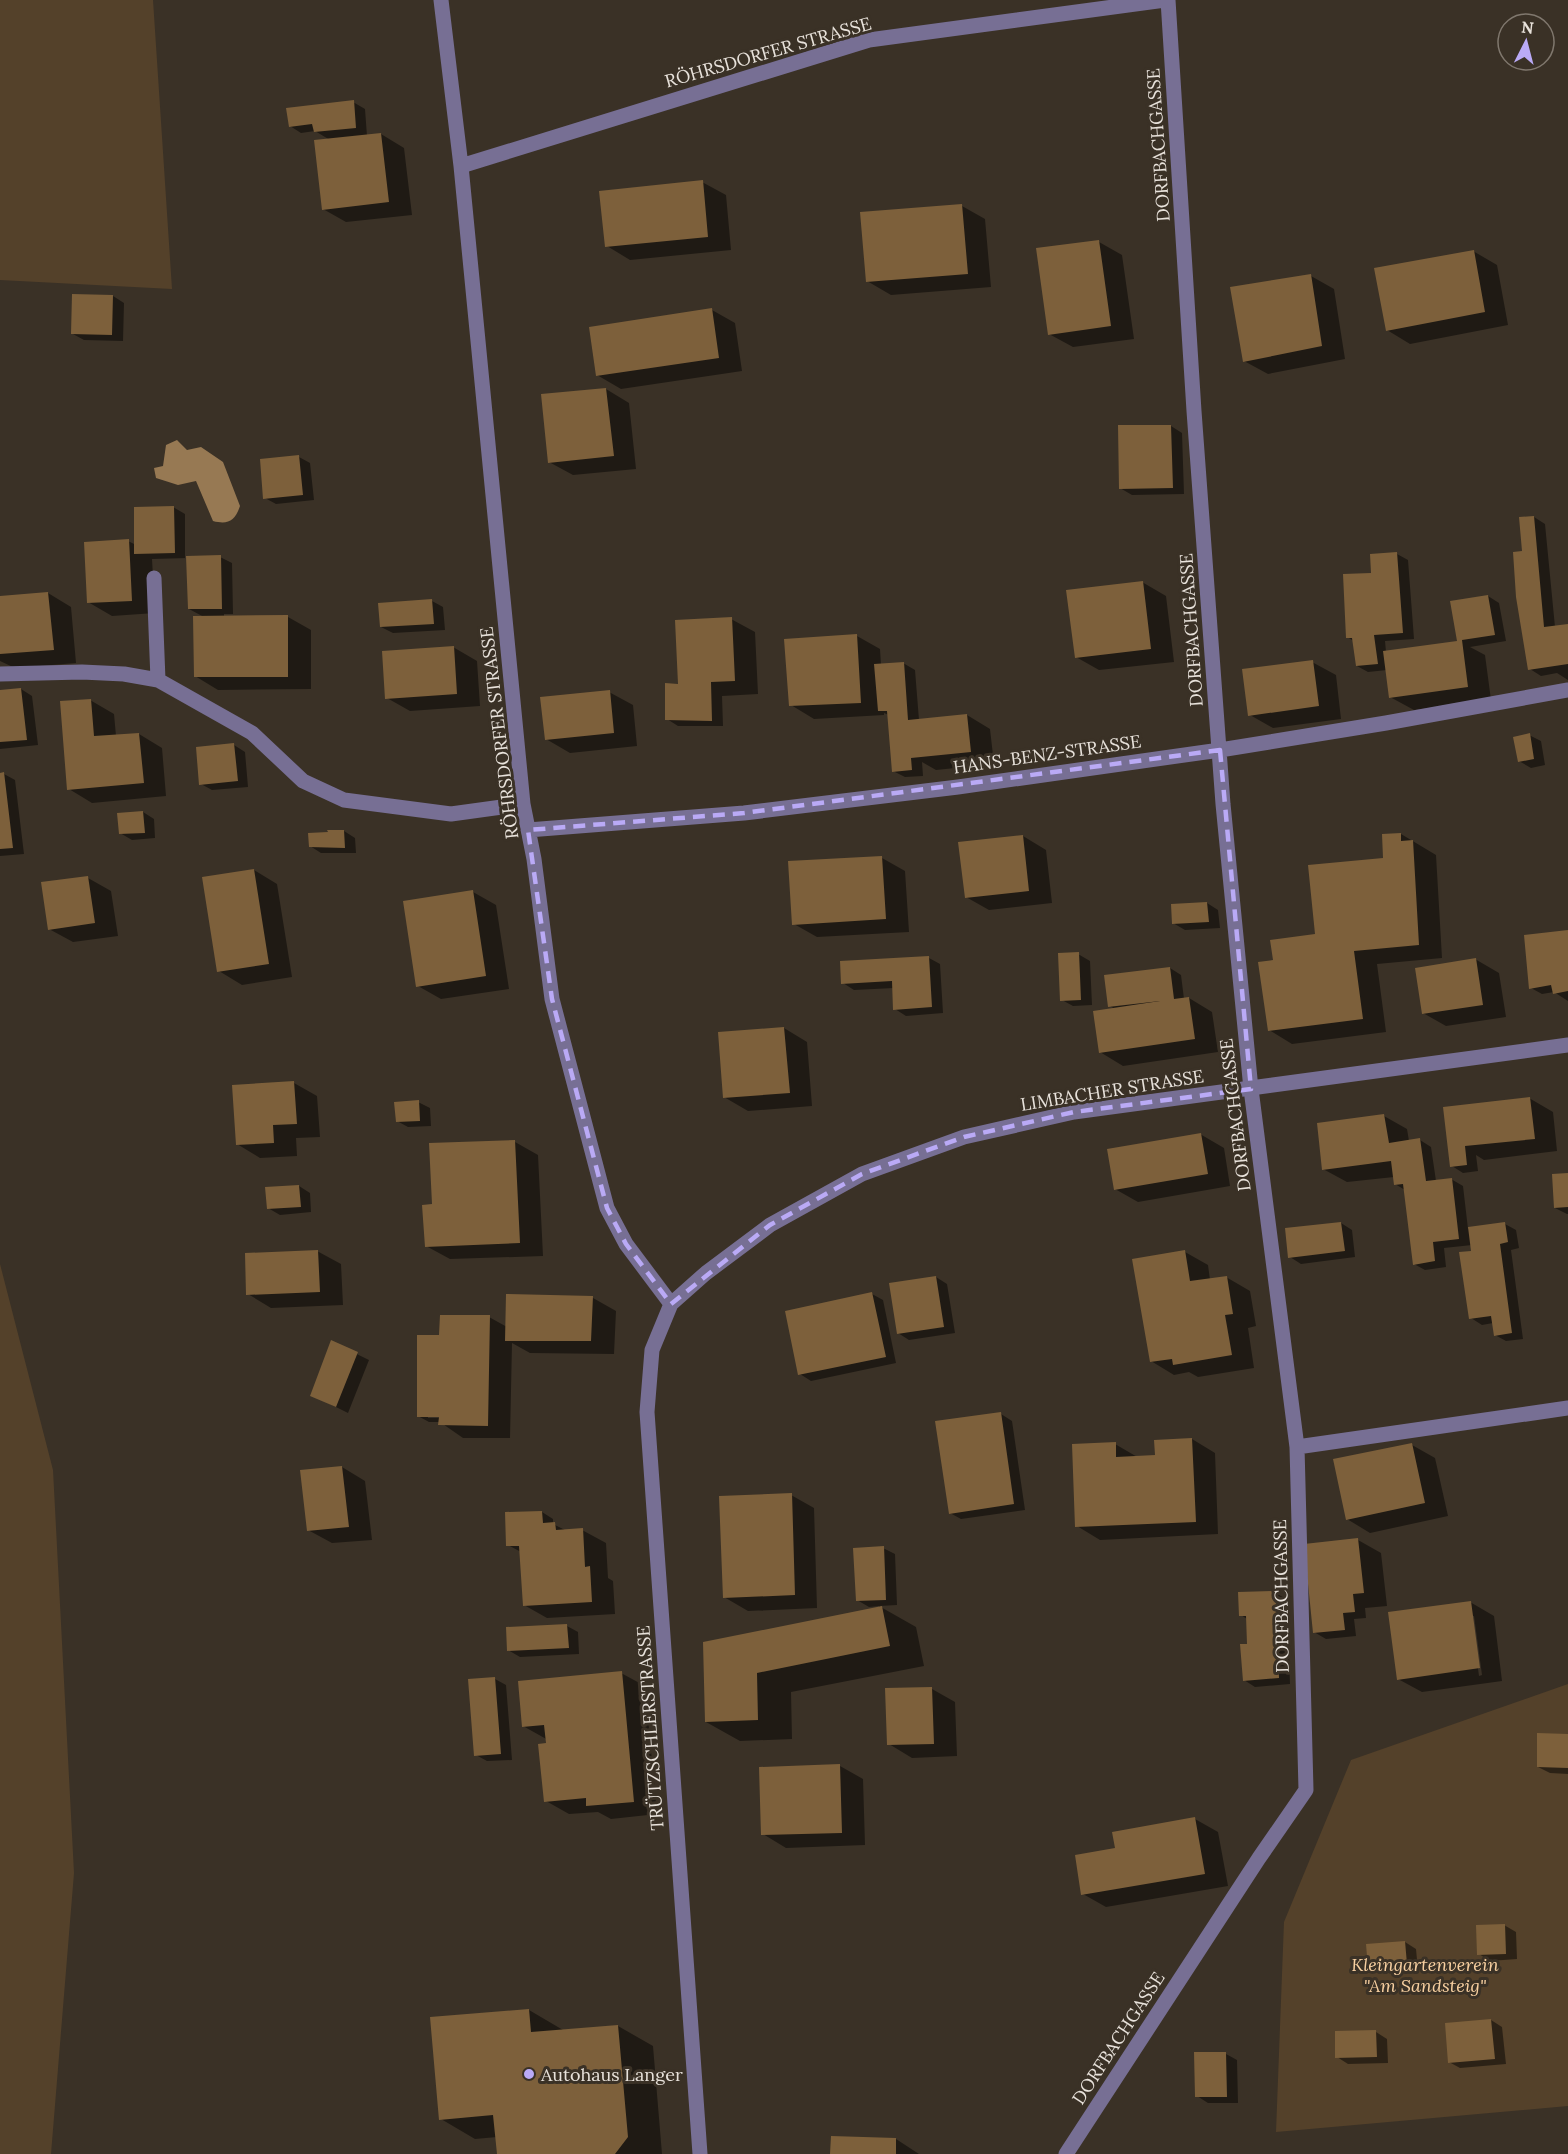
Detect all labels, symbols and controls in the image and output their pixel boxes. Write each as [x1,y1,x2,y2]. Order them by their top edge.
street label: RÖHRSDORFER STRASSE [662,11,874,93]
north arrow [1496,12,1556,72]
text: N [1520,16,1535,38]
street label: DORFBACHGASSE [1141,68,1175,222]
street label: DORFBACHGASSE [1174,553,1208,707]
street label: RÖHRSDORFER STRASSE [475,626,523,840]
street label: HANS-BENZ-STRASSE [951,729,1143,779]
street label: DORFBACHGASSE [1214,1037,1256,1193]
street label: LIMBACHER STRASSE [1019,1064,1205,1116]
street label: DORFBACHGASSE [1268,1519,1294,1673]
street label: TRÜTZSCHLERSTRASSE [631,1625,669,1831]
park label: Kleingartenverein "Am Sandsteig" [1351,1953,1499,1997]
street label: DORFBACHGASSE [1067,1967,1169,2109]
place label: Autohaus Langer [540,2063,683,2086]
marker: Autohaus Langer [522,2067,536,2081]

